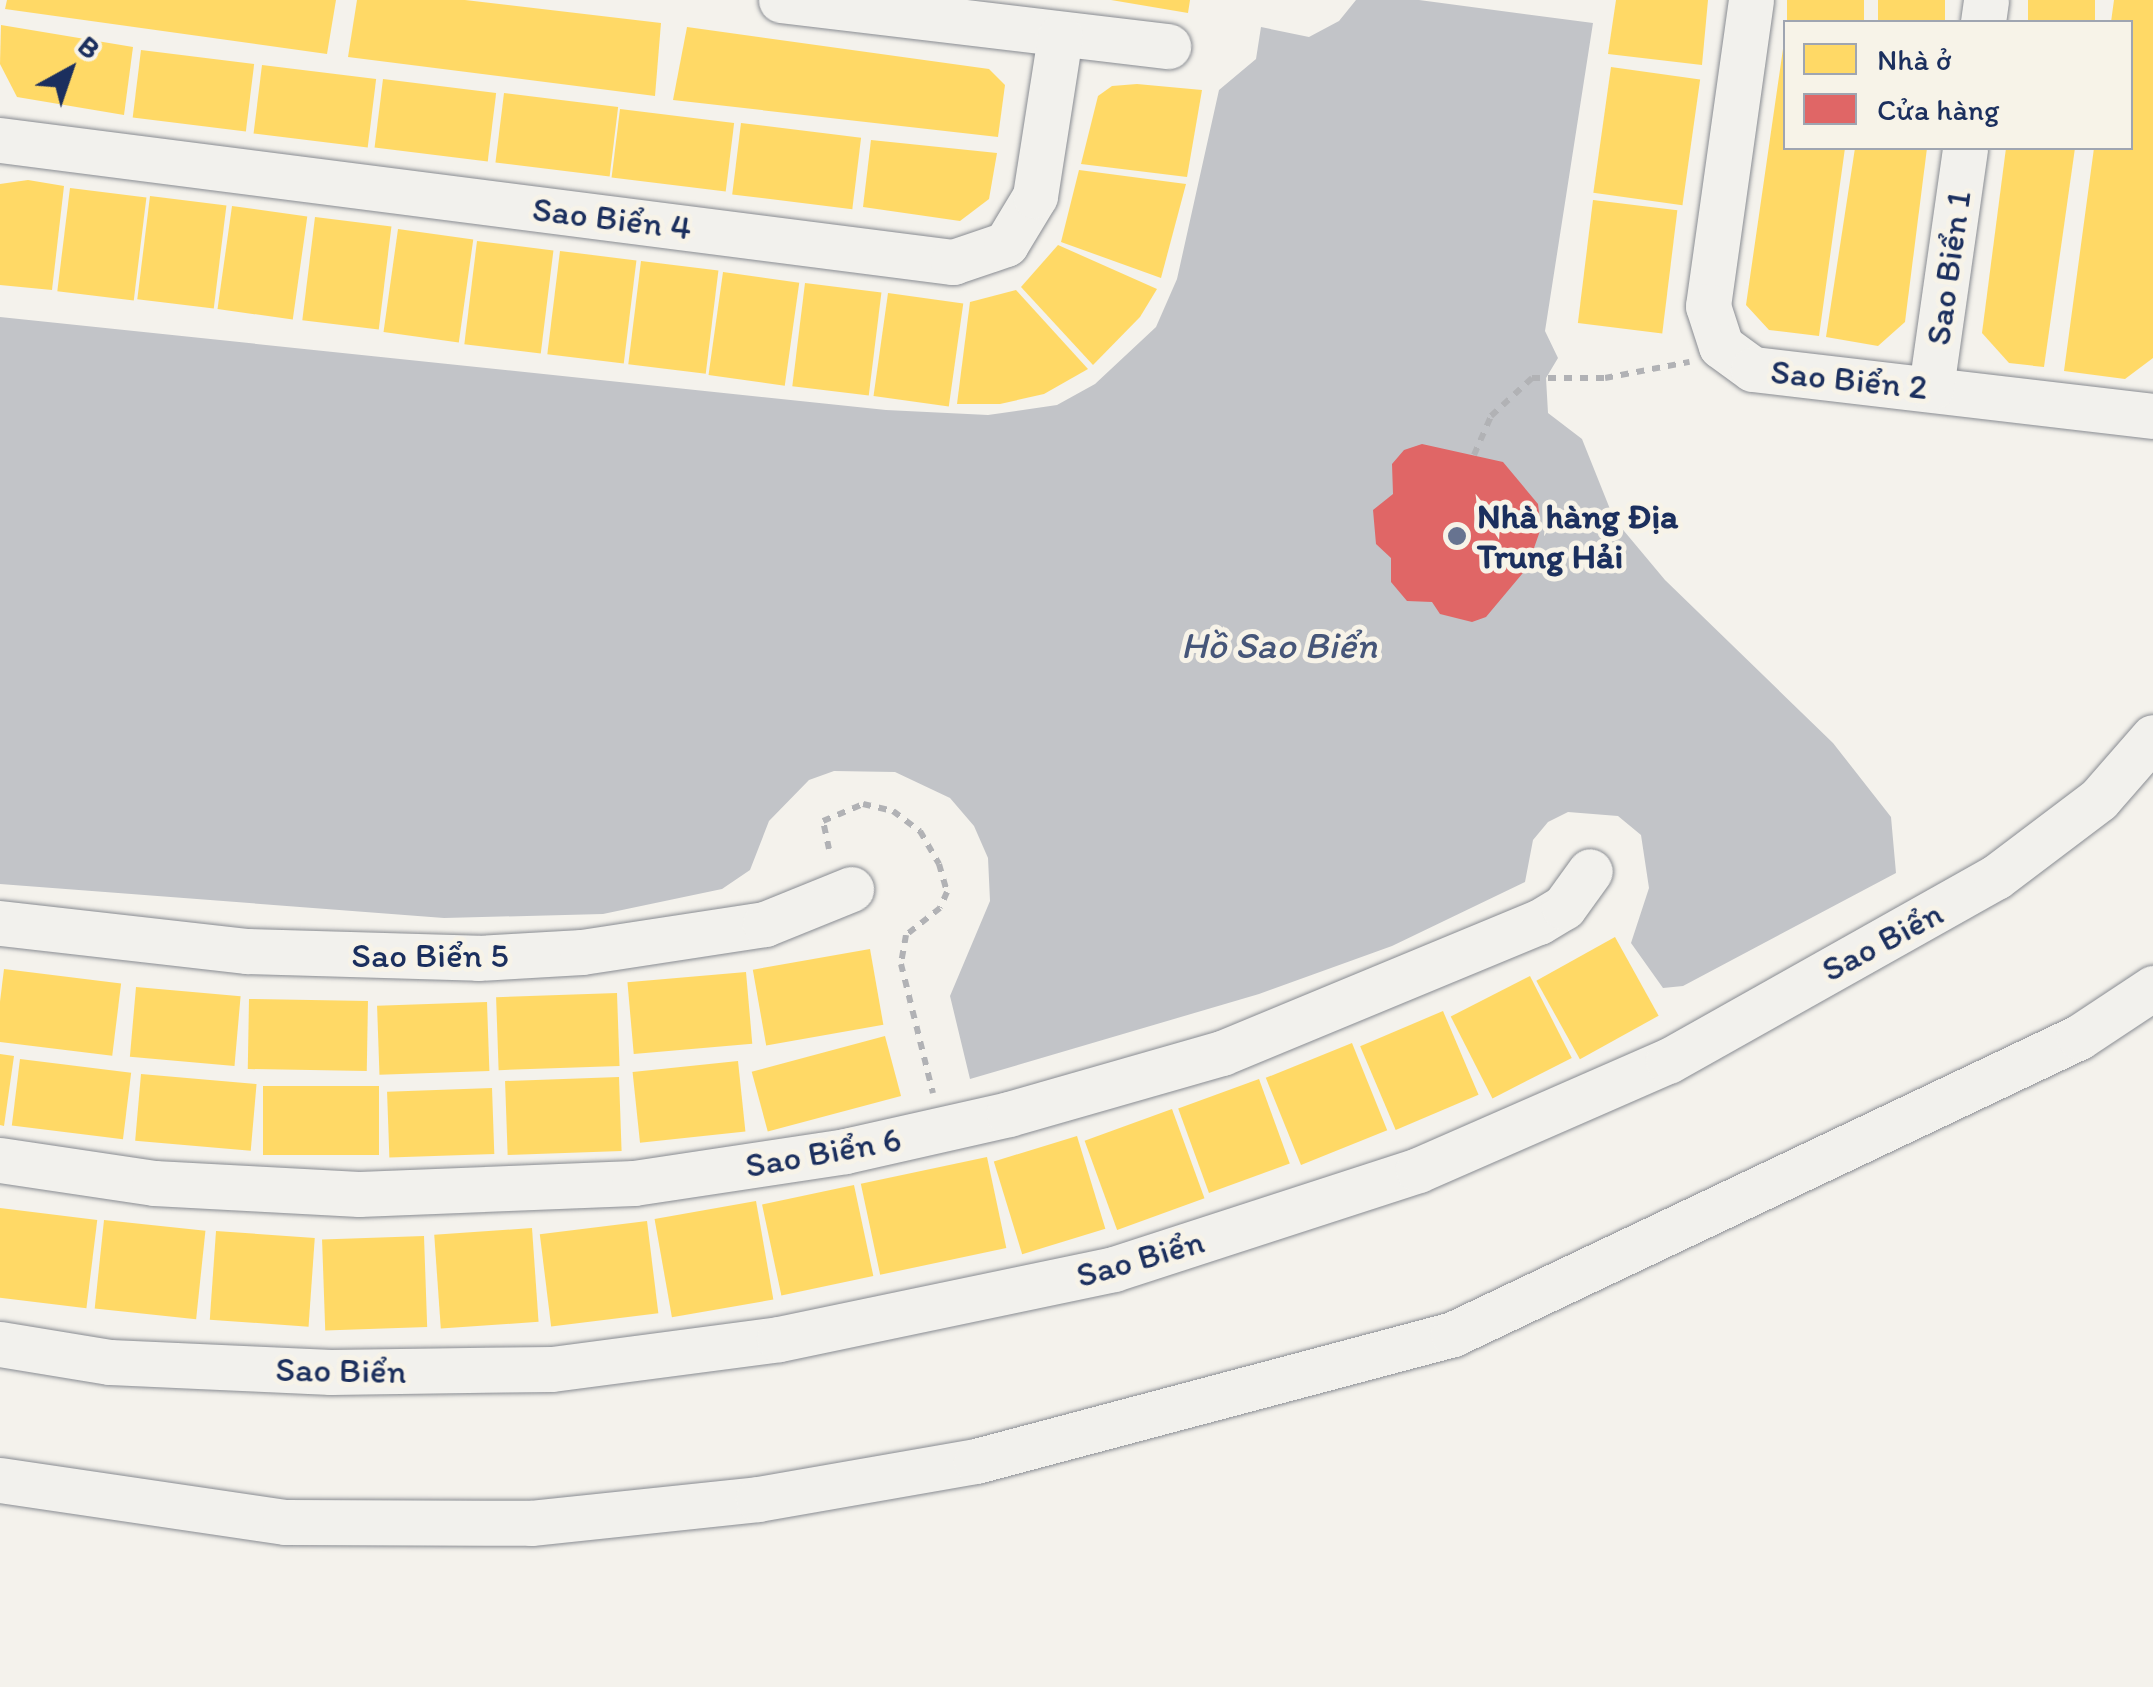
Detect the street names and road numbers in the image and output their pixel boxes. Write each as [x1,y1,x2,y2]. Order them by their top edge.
street label: Sao Biển 4 [530,187,694,249]
street label: Sao Biển 1 [1916,188,1980,348]
street label: Sao Biển 2 [1768,350,1930,408]
street label: Sao Biển [1814,892,1950,990]
street label: Sao Biển 5 [351,934,509,976]
street label: Sao Biển 6 [742,1118,904,1186]
street label: Sao Biển [1071,1220,1209,1296]
street label: Sao Biển [275,1348,407,1392]

